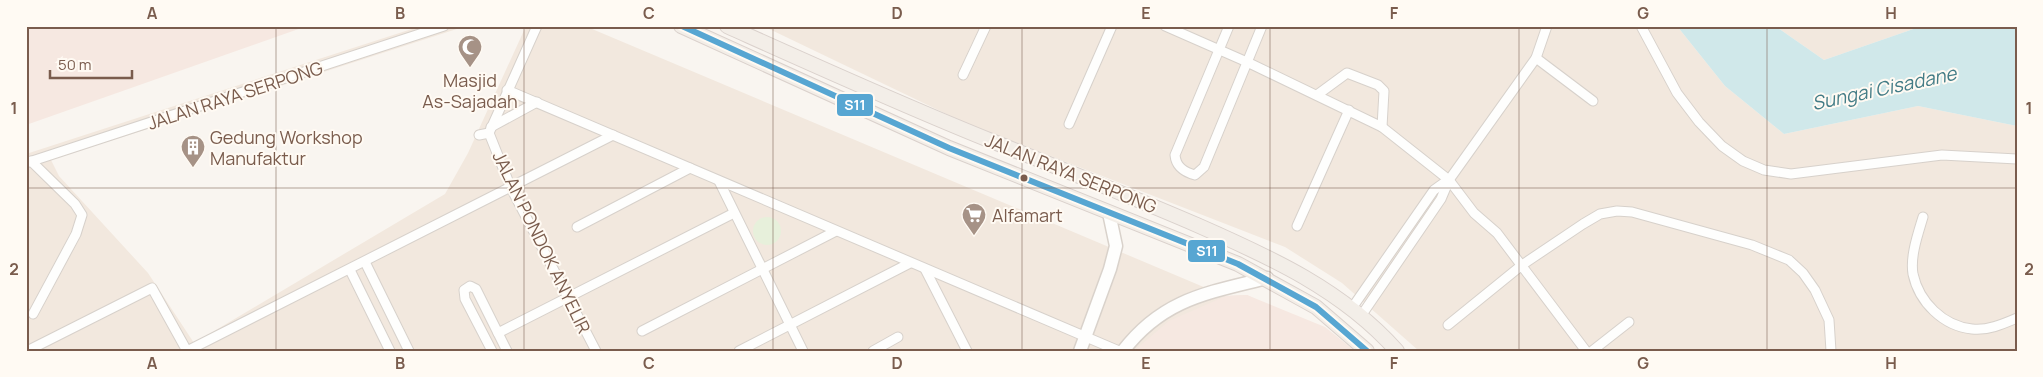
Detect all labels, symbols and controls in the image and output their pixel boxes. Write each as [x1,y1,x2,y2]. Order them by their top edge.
text: A [147,2,158,24]
text: B [395,2,405,24]
text: C [643,2,655,24]
text: D [891,2,903,24]
text: E [1141,2,1151,24]
text: F [1390,2,1399,24]
text: G [1637,2,1649,24]
text: H [1885,2,1897,24]
mosque icon: Masjid As-Sajadah [457,34,483,68]
scale bar [50,48,132,80]
text: 50 m [58,54,92,75]
street label: JALAN RAYA SERPONG [144,55,326,135]
water label: Sungai Cisadane [1809,60,1960,116]
place label: Masjid As-Sajadah [422,68,518,113]
line badge: S11 [836,93,874,117]
text: S11 [844,95,866,114]
text: 1 [10,97,18,119]
text: 1 [2025,97,2033,119]
place label: Gedung Workshop Manufaktur [210,125,363,170]
street label: JALAN RAYA SERPONG [982,128,1161,219]
building icon: Gedung Workshop Manufaktur [180,134,206,168]
street label: JALAN PONDOK ANYELIR [487,147,597,337]
unlabelled marker [1019,173,1029,183]
supermarket icon: Alfamart [961,202,987,236]
place label: Alfamart [992,203,1063,227]
line badge: S11 [1187,239,1226,263]
text: S11 [1196,241,1218,260]
text: 2 [9,258,19,280]
text: 2 [2024,258,2034,280]
text: A [147,352,158,374]
text: B [395,352,405,374]
text: C [643,352,655,374]
text: D [891,352,903,374]
text: E [1141,352,1151,374]
text: F [1390,352,1399,374]
text: G [1637,352,1649,374]
text: H [1885,352,1897,374]

